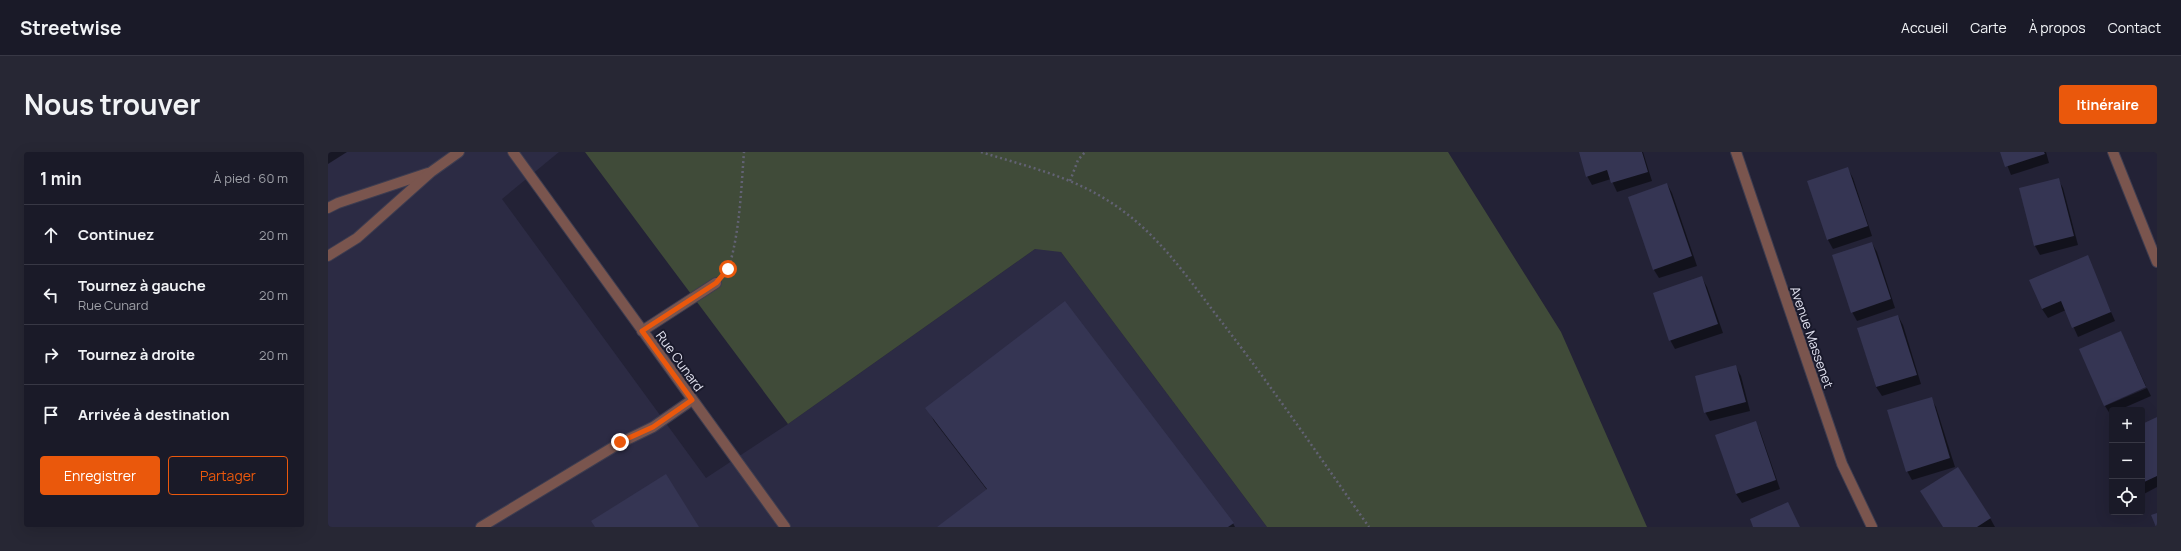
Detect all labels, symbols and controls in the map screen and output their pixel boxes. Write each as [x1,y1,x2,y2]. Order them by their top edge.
text: Streetwise [20,15,122,41]
text: Accueil [1901,18,1948,37]
text: Carte [1970,18,2007,37]
text: À propos [2029,18,2086,37]
text: Contact [2108,18,2161,37]
text: Nous trouver [24,85,200,123]
button: Itinéraire [2059,85,2157,124]
text: 1 min [40,167,82,190]
text: À pied · 60 m [213,169,288,187]
icon: ahead [40,224,62,246]
text: Continuez [78,224,154,245]
text: 20 m [259,226,288,244]
route start [719,260,737,278]
text: Tournez à gauche [78,275,206,296]
icon: left [40,284,62,306]
street label: Avenue Massenet [1786,284,1838,390]
text: 20 m [259,286,288,304]
text: Rue Cunard [78,296,148,314]
street label: Rue Cunard [652,327,708,395]
icon: right [40,344,62,366]
text: Tournez à droite [78,344,195,365]
text: 20 m [259,346,288,364]
icon: arrive [40,404,62,426]
text: Arrivée à destination [78,404,230,425]
map controls [2109,407,2145,515]
button: + [2109,407,2145,443]
route end [611,433,629,451]
button: − [2109,443,2145,479]
button: Enregistrer [40,456,160,495]
button: Partager [168,456,288,495]
button: locate [2109,479,2145,515]

